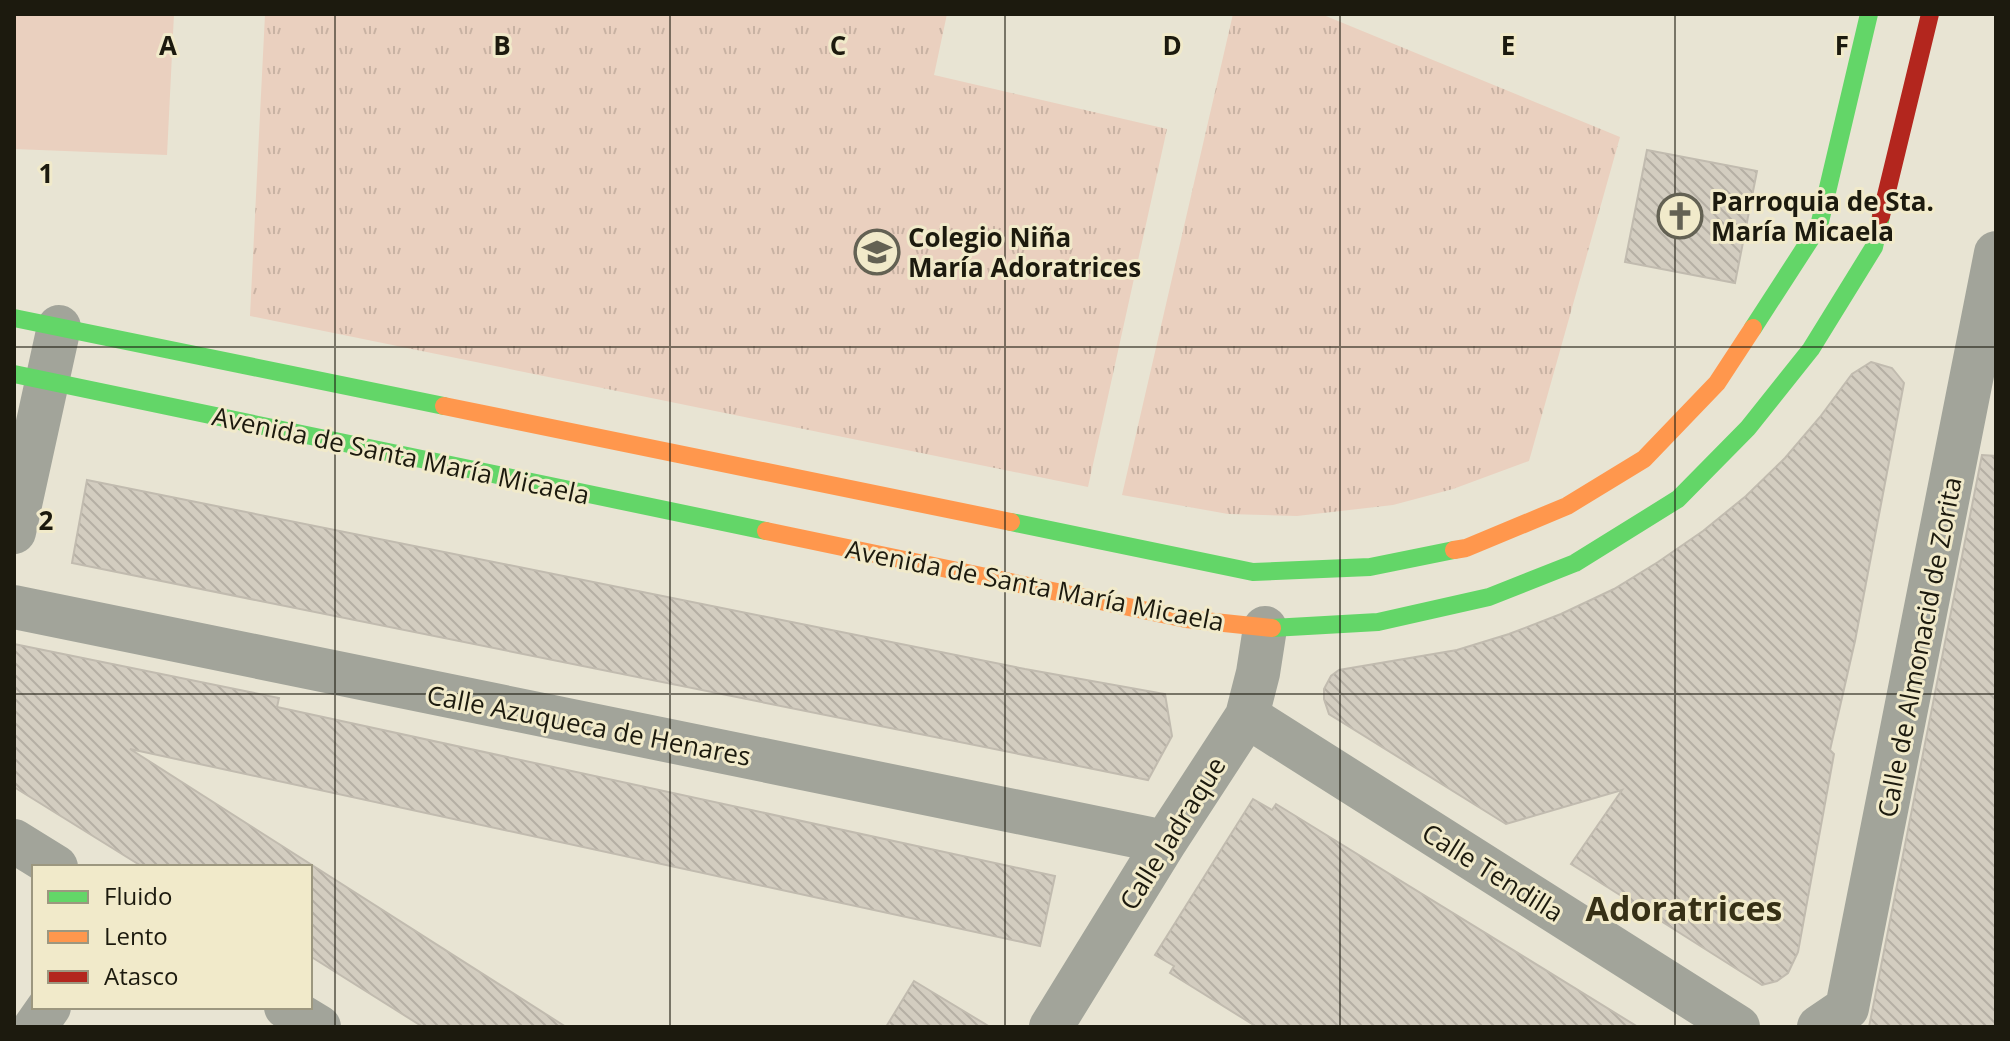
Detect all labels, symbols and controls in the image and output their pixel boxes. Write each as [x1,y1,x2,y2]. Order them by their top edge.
text: A [159,27,177,63]
text: B [493,27,511,63]
text: C [830,27,846,63]
text: D [1162,27,1182,63]
text: E [1501,27,1515,63]
text: F [1835,27,1849,63]
text: 1 [39,155,53,191]
place label: Parroquia de Sta. María Micaela [1711,183,1934,249]
church icon: Parroquia de Sta. María Micaela [1656,192,1704,240]
place label: Colegio Niña María Adoratrices [908,219,1141,285]
school or university icon: Colegio Niña María Adoratrices [853,228,901,276]
street label: Avenida de Santa María Micaela [209,397,593,513]
street label: Calle de Almonacid de Zorita [1868,474,1970,820]
text: 2 [39,502,54,538]
street label: Avenida de Santa María Micaela [843,531,1227,639]
street label: Calle Azuqueca de Henares [424,676,754,774]
street label: Calle Jadraque [1111,750,1233,916]
street label: Calle Tendilla [1416,814,1570,930]
legend [32,865,312,1009]
text: Fluido [104,879,172,912]
district label: Adoratrices [1585,885,1783,931]
text: Lento [104,919,168,952]
text: Atasco [104,959,178,992]

